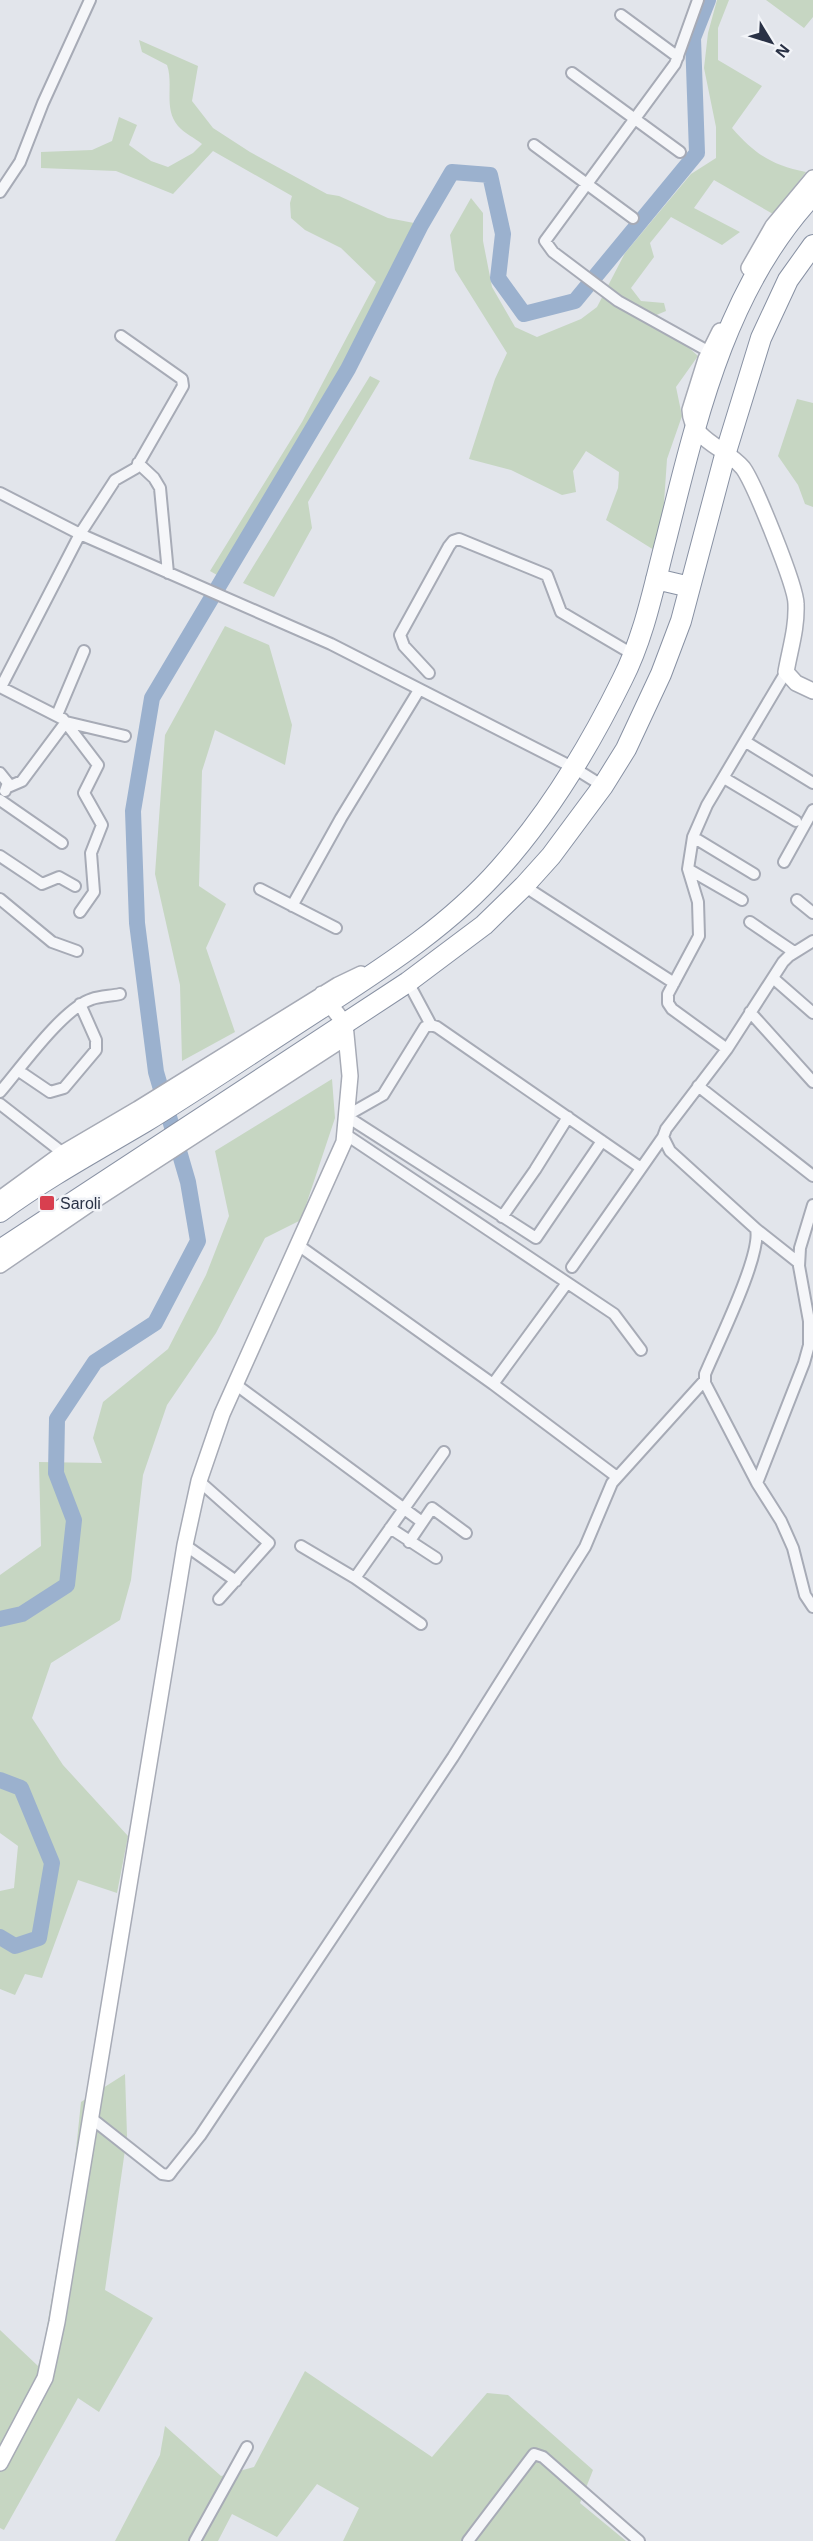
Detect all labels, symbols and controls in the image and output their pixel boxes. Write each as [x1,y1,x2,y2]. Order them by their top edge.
north arrow [741,12,801,72]
text: N [772,41,793,61]
marker: Saroli [38,1194,56,1212]
place label: Saroli [60,1195,101,1212]

